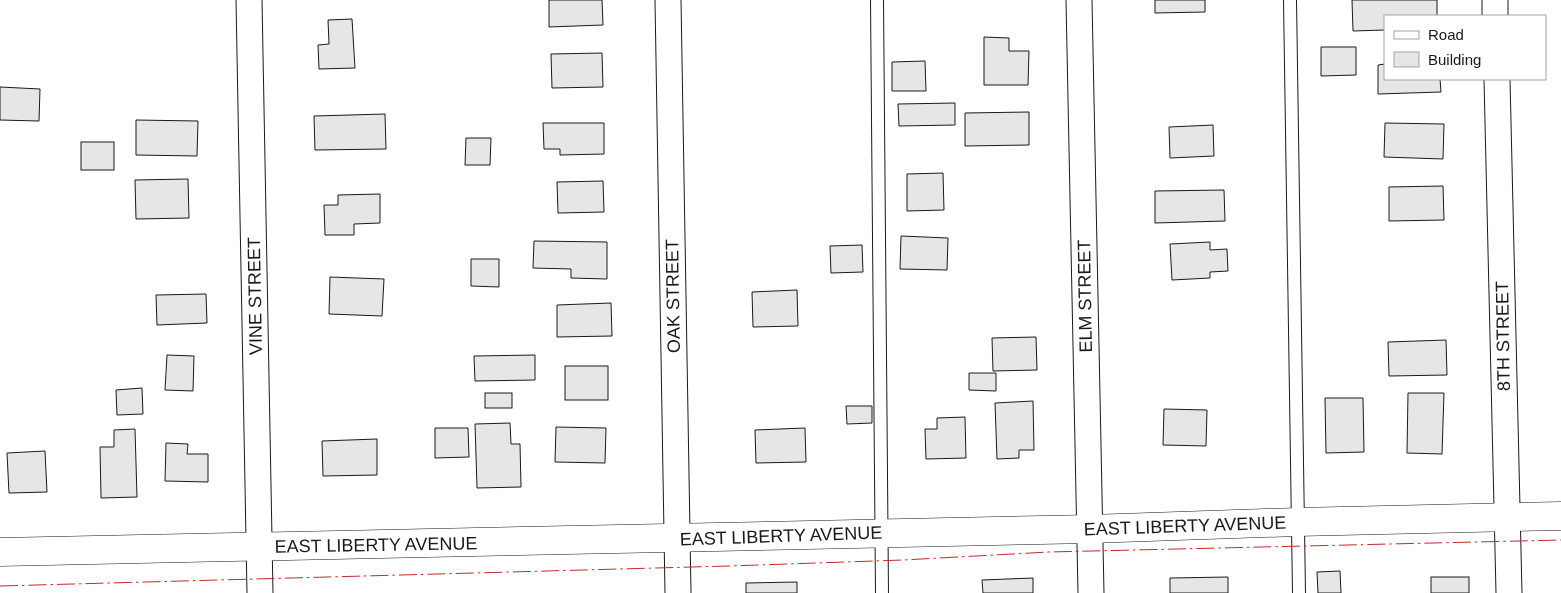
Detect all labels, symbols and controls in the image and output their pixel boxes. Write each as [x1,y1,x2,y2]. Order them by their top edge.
legend [1384,15,1546,80]
text: Road [1428,26,1464,43]
text: Building [1428,51,1481,68]
street label: VINE STREET [244,237,266,355]
street label: OAK STREET [662,239,684,353]
street label: ELM STREET [1074,239,1096,353]
street label: 8TH STREET [1492,281,1514,391]
street label: EAST LIBERTY AVENUE [1083,512,1287,540]
street label: EAST LIBERTY AVENUE [679,522,883,550]
street label: EAST LIBERTY AVENUE [274,533,478,557]

